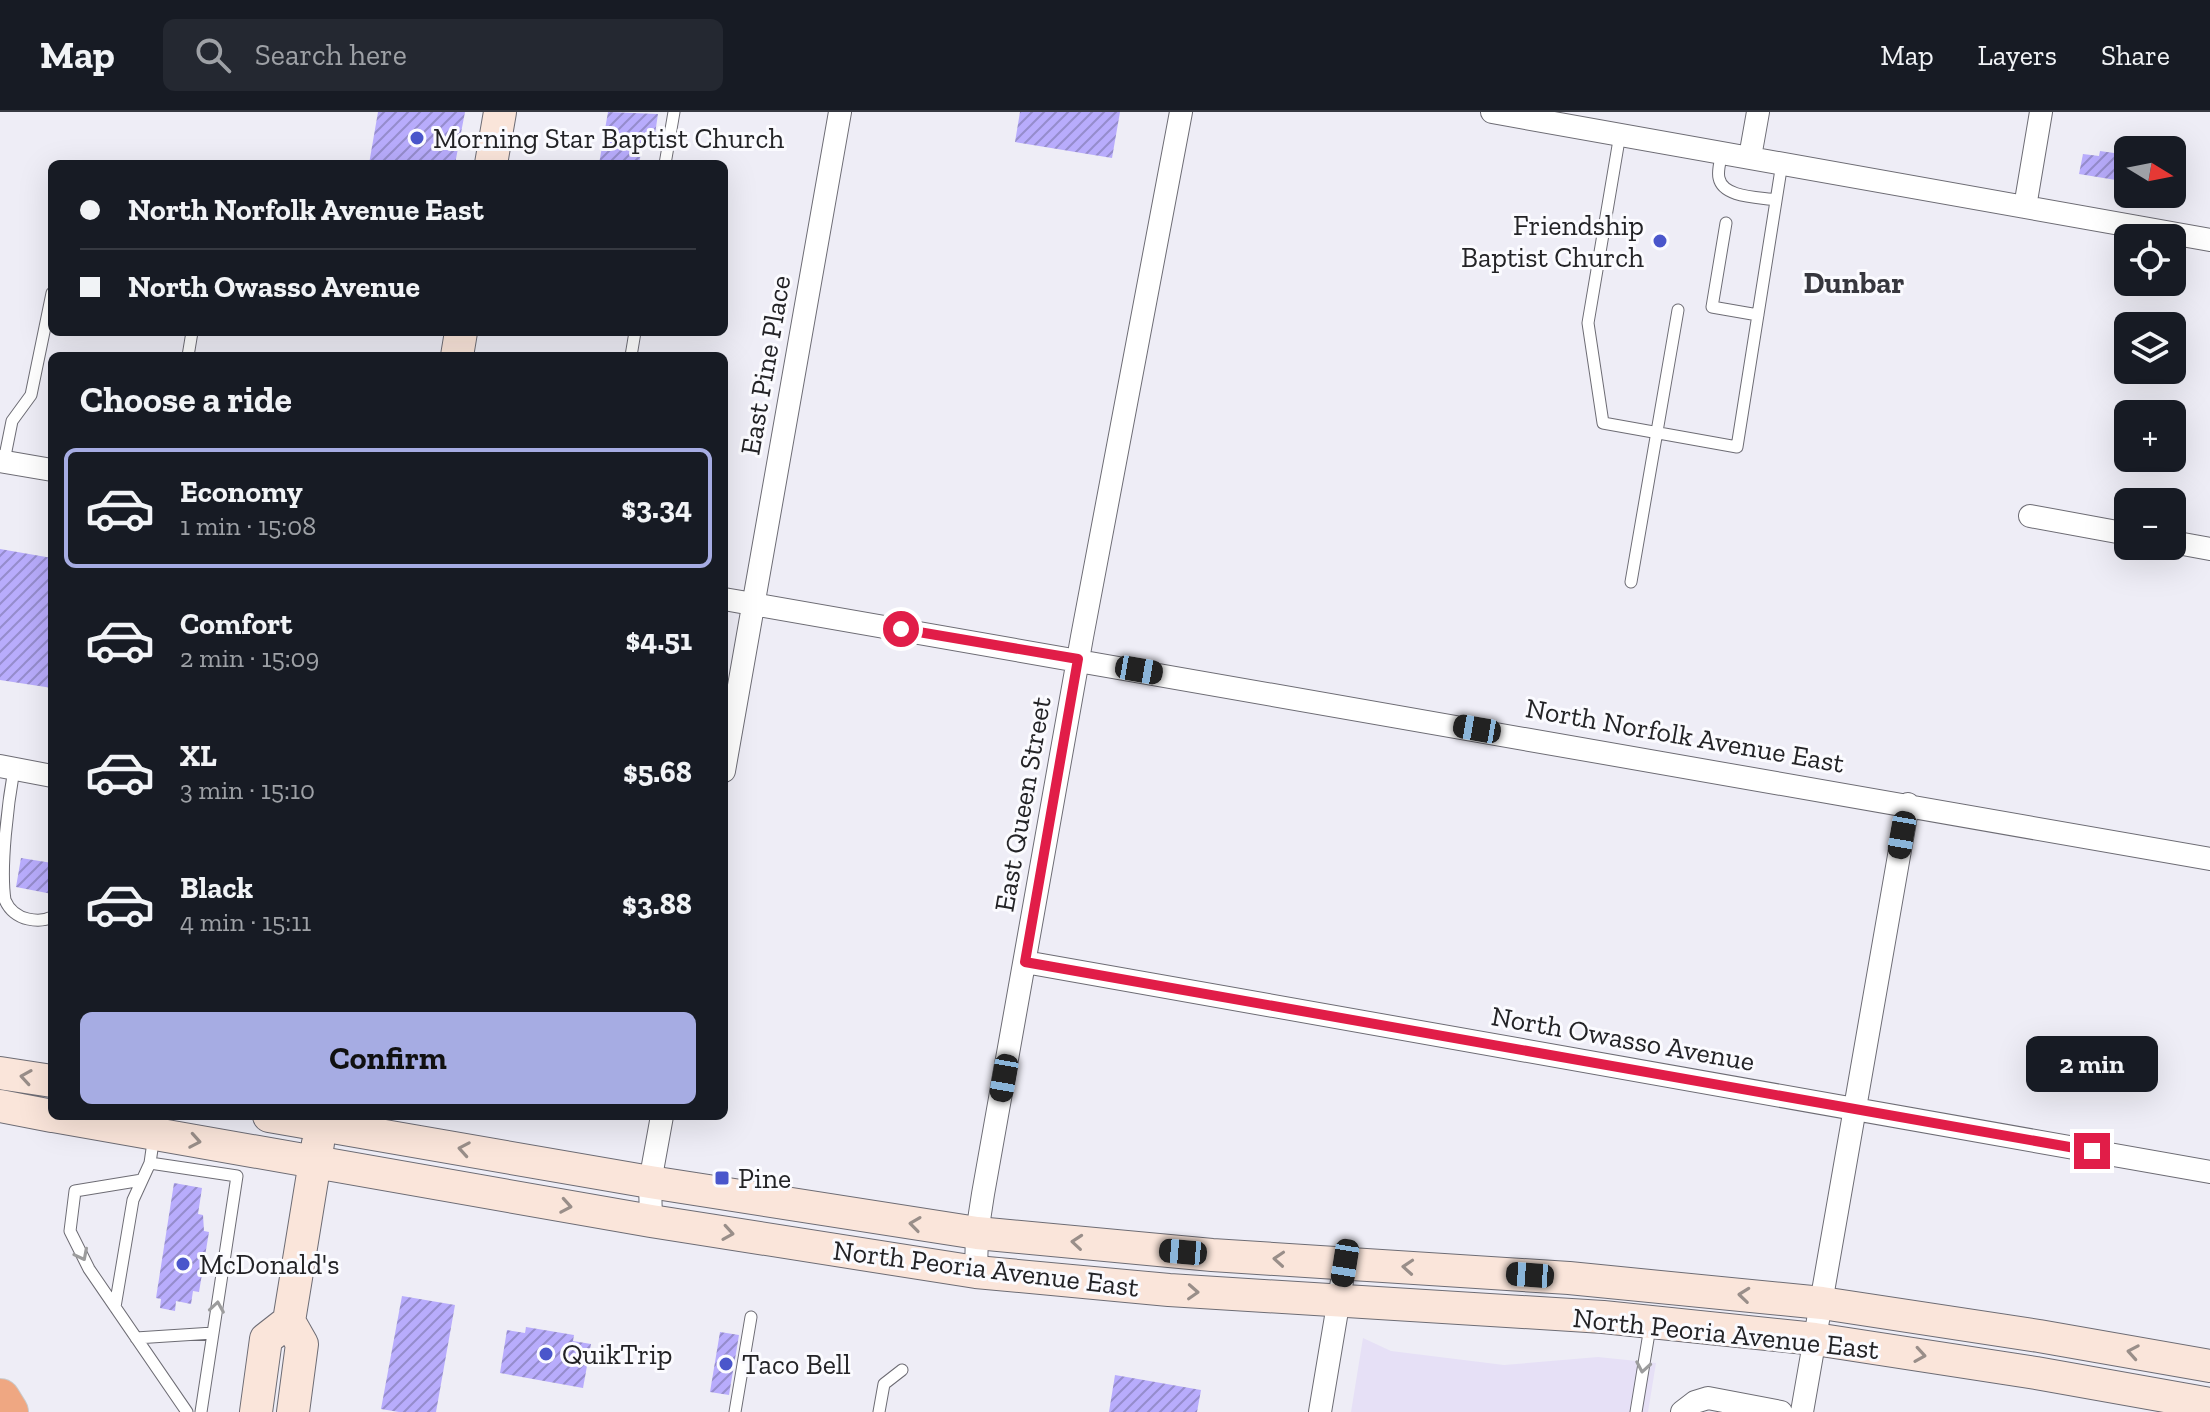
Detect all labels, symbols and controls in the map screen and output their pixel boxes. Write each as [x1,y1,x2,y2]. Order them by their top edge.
search box [163,19,723,91]
text: Map [40,32,115,78]
icon: search [191,33,235,77]
text: Search here [255,37,407,73]
text: Map [1880,39,1934,72]
text: Layers [1978,39,2057,72]
text: Share [2101,39,2170,72]
place label: Morning Star Baptist Church [433,122,785,155]
marker: Morning Star Baptist Church [408,129,426,147]
north arrow [2114,136,2186,208]
map controls [2114,136,2186,560]
text: North Norfolk Avenue East [128,192,484,228]
place label: Friendship Baptist Church [1461,209,1644,274]
button: locate [2114,224,2186,296]
marker: Friendship Baptist Church [1651,232,1669,250]
district label: Dunbar [1803,265,1905,301]
text: North Owasso Avenue [128,269,420,305]
street label: East Pine Place [733,273,798,457]
button: layers [2114,312,2186,384]
text: Choose a ride [80,378,292,421]
button: + [2114,400,2186,472]
icon: car [84,472,156,544]
text: Economy [180,474,303,510]
button: − [2114,488,2186,560]
text: $3.34 [621,490,692,526]
text: 1 min · 15:08 [180,510,316,542]
icon: car [84,604,156,676]
text: Comfort [180,606,292,642]
route start [883,611,919,647]
text: $4.51 [626,622,692,658]
text: 2 min · 15:09 [180,642,319,674]
car [1113,654,1165,686]
street label: North Norfolk Avenue East [1523,691,1847,780]
street label: East Queen Street [987,693,1058,914]
car [1451,713,1503,745]
icon: car [84,736,156,808]
text: XL [180,738,217,774]
text: $5.68 [623,754,692,790]
text: 3 min · 15:10 [180,774,315,806]
car [1886,809,1918,861]
icon: car [84,868,156,940]
text: Black [180,870,253,906]
text: $3.88 [622,886,692,922]
text: 4 min · 15:11 [180,906,311,938]
street label: North Owasso Avenue [1489,999,1757,1078]
button: Confirm [80,1012,696,1104]
callout: 2 min [2026,1035,2158,1091]
text: 2 min [2060,1048,2124,1080]
car [988,1052,1020,1104]
one-way arrow [19,1069,33,1086]
one-way arrow [188,1132,201,1149]
route end [2074,1133,2110,1169]
one-way arrow [457,1142,470,1159]
place label: Pine [738,1162,791,1195]
marker: Pine [713,1169,731,1187]
one-way arrow [560,1197,573,1214]
one-way arrow [908,1216,922,1233]
one-way arrow [721,1224,734,1241]
street label: North Peoria Avenue East [831,1233,1141,1304]
one-way arrow [1070,1234,1083,1251]
car [1329,1237,1361,1289]
car [1158,1238,1208,1266]
one-way arrow [72,1246,87,1261]
place label: McDonald's [199,1248,339,1281]
one-way arrow [1272,1251,1285,1268]
marker: McDonald's [174,1255,192,1273]
one-way arrow [1401,1259,1414,1276]
car [1505,1261,1555,1289]
one-way arrow [1187,1283,1200,1300]
one-way arrow [1737,1287,1750,1304]
one-way arrow [208,1300,225,1314]
street label: North Peoria Avenue East [1571,1301,1881,1366]
place label: QuikTrip [562,1338,672,1371]
marker: QuikTrip [537,1345,555,1363]
one-way arrow [2126,1345,2140,1362]
one-way arrow [1913,1346,1926,1363]
place label: Taco Bell [742,1348,851,1381]
marker: Taco Bell [717,1355,735,1373]
one-way arrow [1636,1360,1653,1374]

